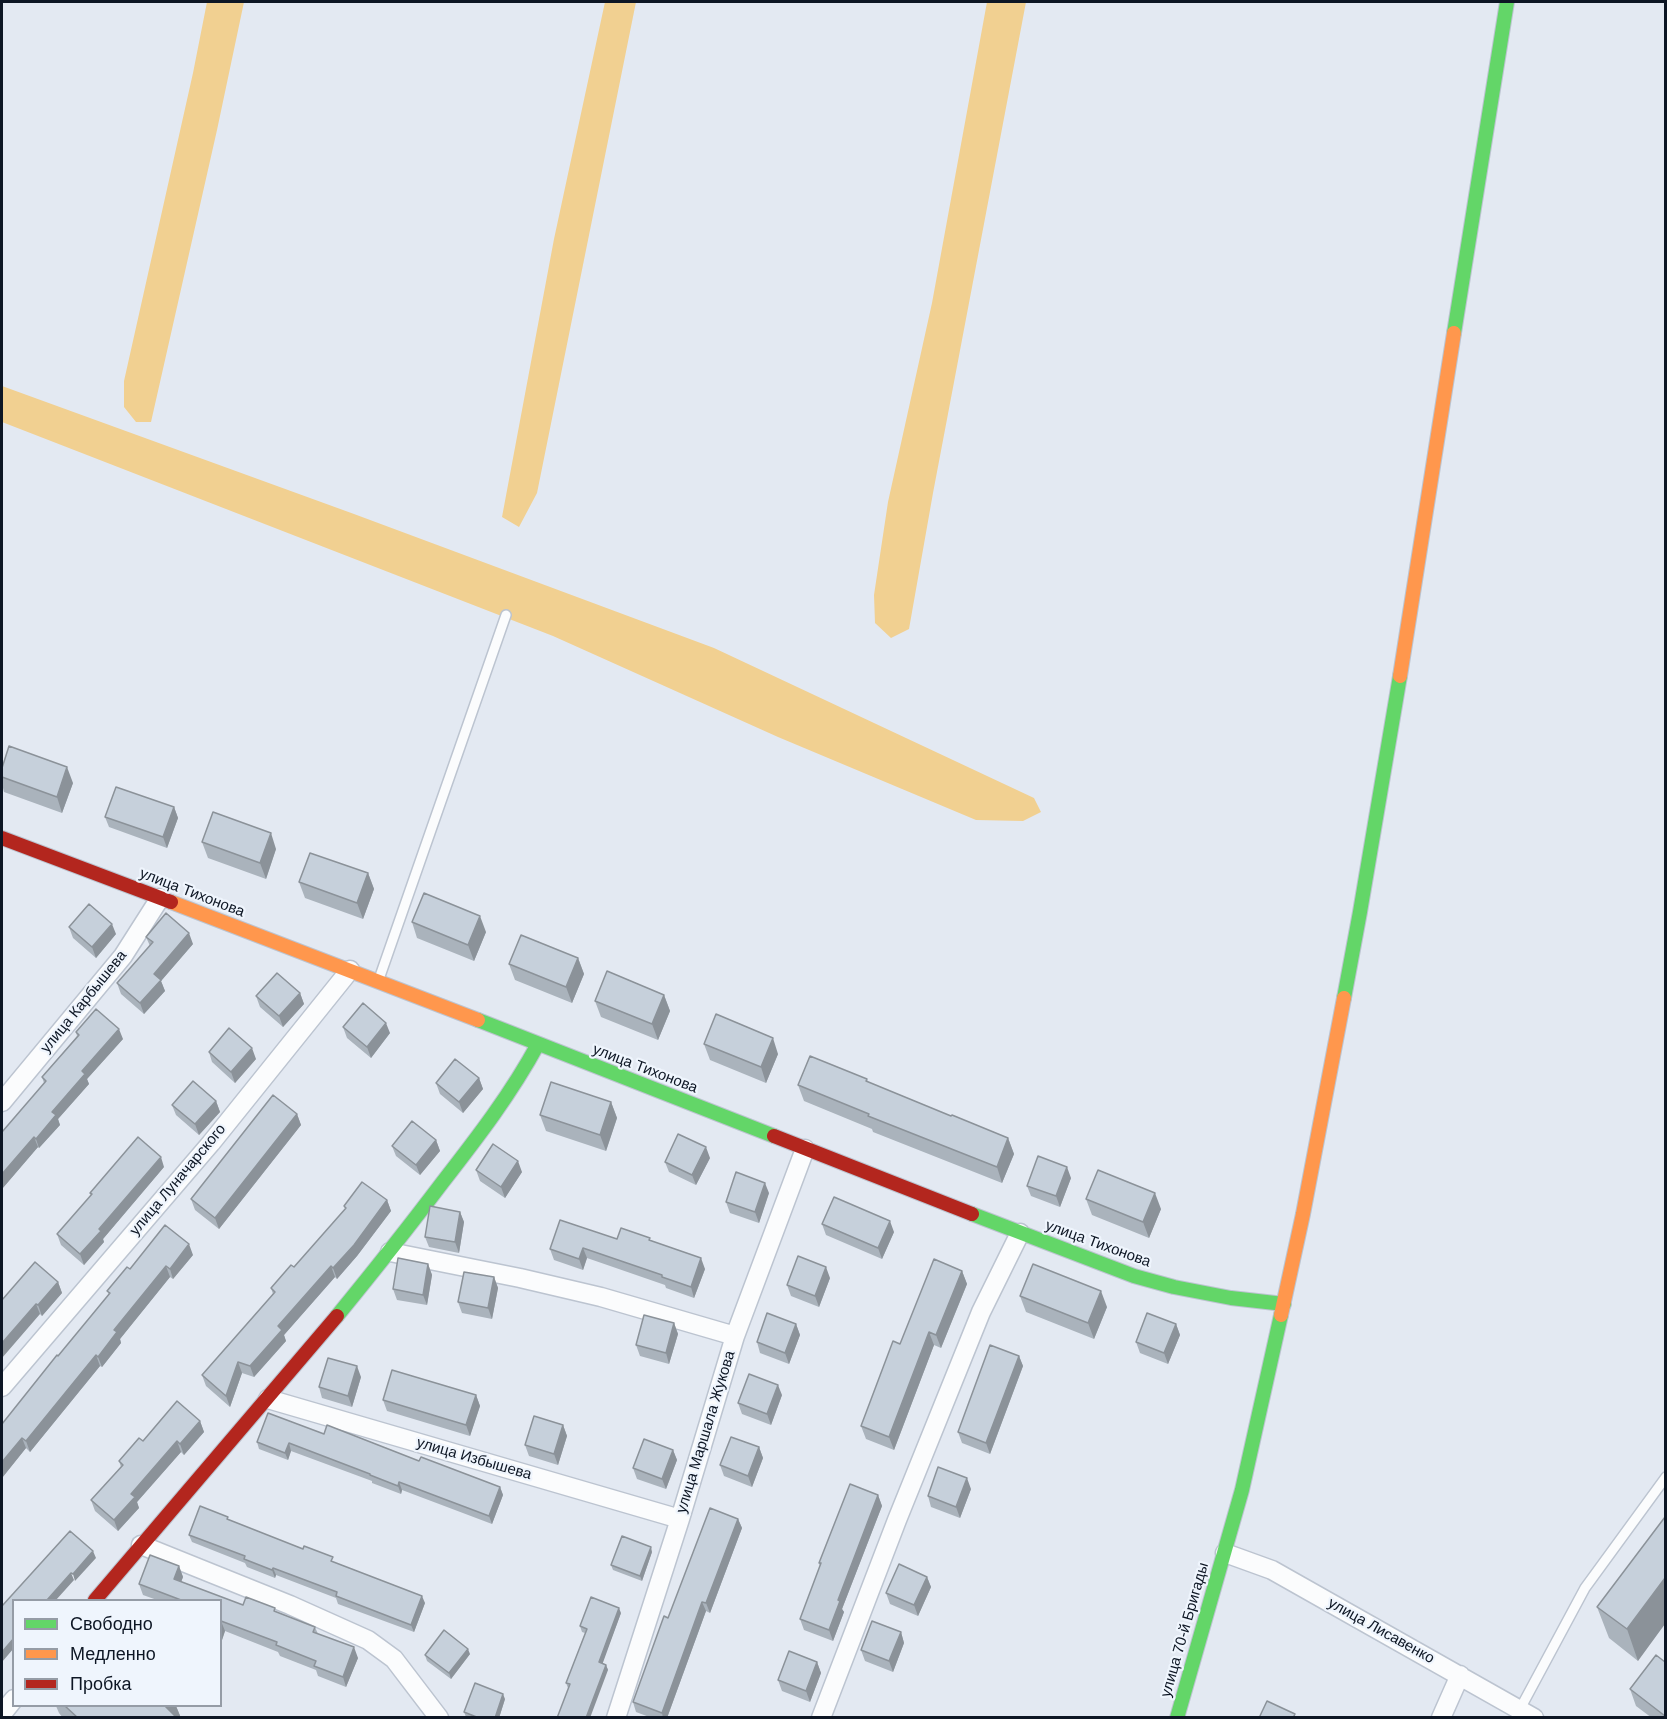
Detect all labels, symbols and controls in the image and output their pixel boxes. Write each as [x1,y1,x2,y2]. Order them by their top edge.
street label: улица Тихонова [137,865,247,921]
street label: улица Карбышева [37,947,131,1057]
street label: улица Тихонова [590,1041,700,1097]
street label: улица Луначарского [126,1121,230,1239]
street label: улица Тихонова [1043,1217,1153,1271]
street label: улица Маршала Жукова [673,1349,739,1515]
street label: улица Избышева [414,1434,534,1484]
street label: улица 70-й Бригады [1157,1561,1213,1699]
street label: улица Лисавенко [1325,1594,1437,1668]
legend [12,1599,222,1707]
text: Свободно [70,1614,153,1634]
text: Медленно [70,1644,156,1664]
text: Пробка [70,1674,132,1694]

